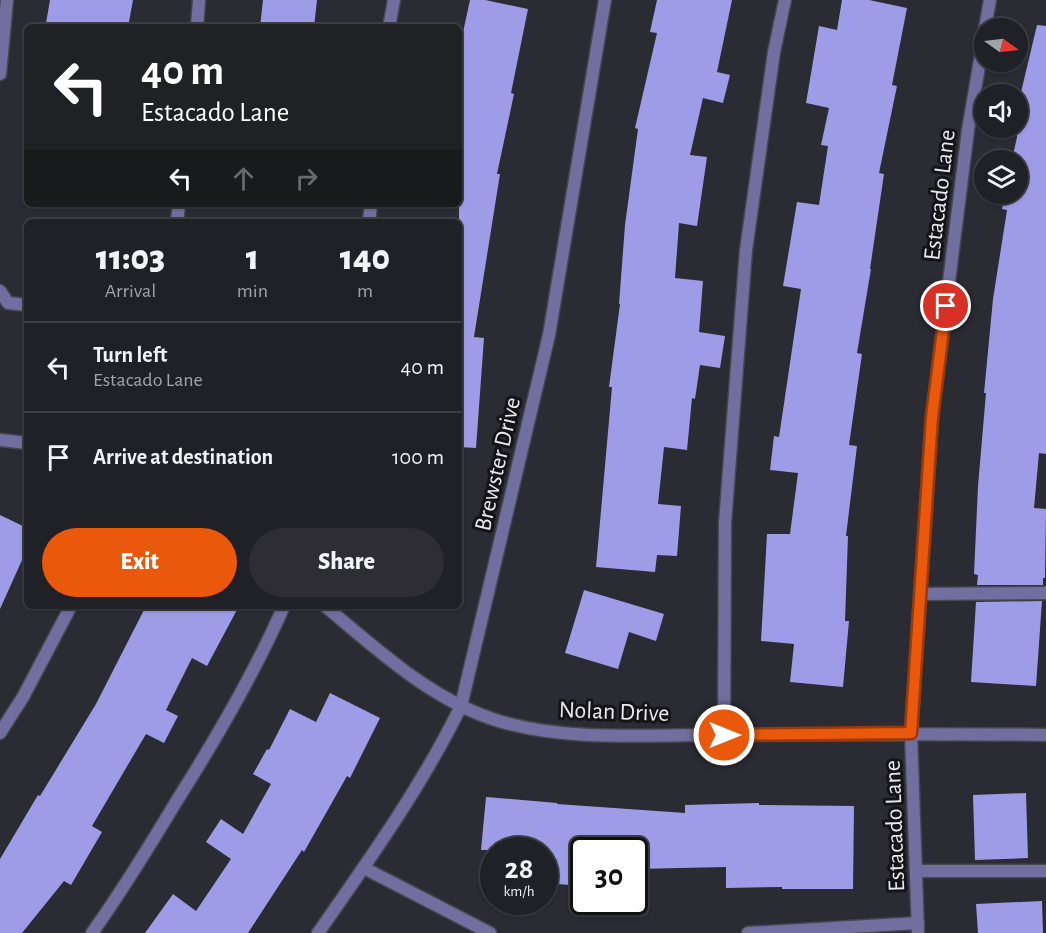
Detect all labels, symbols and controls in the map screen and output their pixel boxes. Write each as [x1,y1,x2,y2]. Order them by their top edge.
north arrow [974,18,1028,72]
map controls [974,18,1028,204]
icon: left [42,48,120,126]
text: 40 m [141,50,224,92]
button: sound [974,84,1028,138]
text: Estacado Lane [141,99,289,126]
street label: Estacado Lane [920,128,960,262]
button: layers [974,150,1028,204]
icon: left [164,162,197,195]
icon: ahead [227,162,260,195]
icon: right [290,162,323,195]
text: 11:03 [96,240,165,276]
text: 1 [246,240,259,276]
text: 140 [340,240,390,276]
pin [920,280,971,331]
text: Arrival [105,281,156,301]
text: min [237,281,268,301]
text: m [357,281,373,301]
icon: arrive [929,289,962,322]
text: Turn left [93,344,167,366]
icon: left [42,351,75,384]
text: 40 m [401,356,444,378]
text: Estacado Lane [93,370,203,390]
street label: Brewster Drive [471,395,525,533]
icon: arrive [42,441,75,474]
text: Arrive at destination [93,446,273,468]
text: 100 m [392,446,444,468]
button: Exit [42,528,237,597]
button: Share [249,528,444,597]
street label: Nolan Drive [558,698,670,726]
position arrow [692,703,756,767]
street label: Estacado Lane [881,760,909,892]
speed limit sign: 30 [570,837,648,915]
text: 28 [505,854,533,884]
text: km/h [504,884,534,899]

